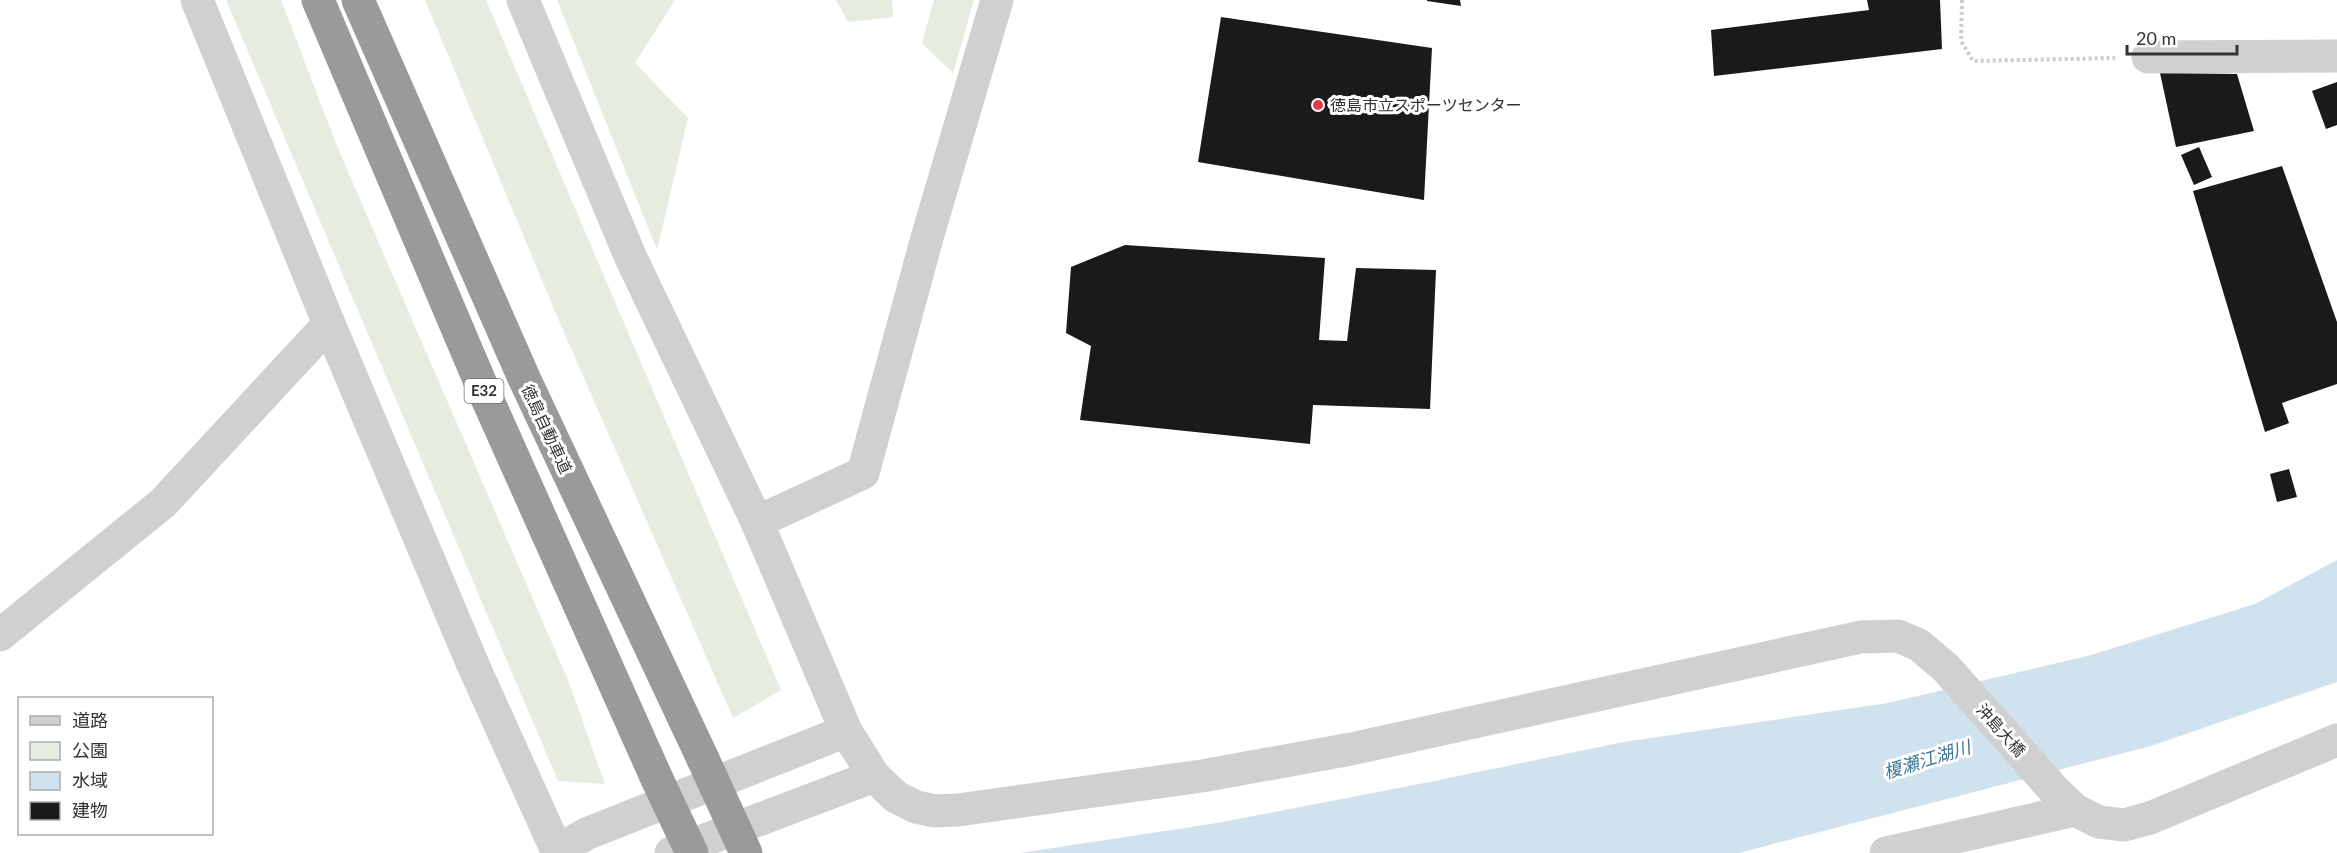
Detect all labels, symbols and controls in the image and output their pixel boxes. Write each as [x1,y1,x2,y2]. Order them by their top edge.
scale bar [2127,18,2236,56]
text: 20 m [2136,27,2176,49]
place label: 徳島市立スポーツセンター [1330,95,1522,114]
marker: 徳島市立スポーツセンター [1311,98,1325,112]
road number: E32 [464,379,504,403]
street label: 徳島自動車道 [519,381,576,476]
legend [18,697,213,835]
street label: 沖島大橋 [1973,700,2030,760]
text: 道路 [72,709,108,731]
water label: 榎瀬江湖川 [1880,735,1975,783]
text: 公園 [72,739,108,761]
text: 水域 [72,769,108,791]
text: 建物 [72,799,108,821]

